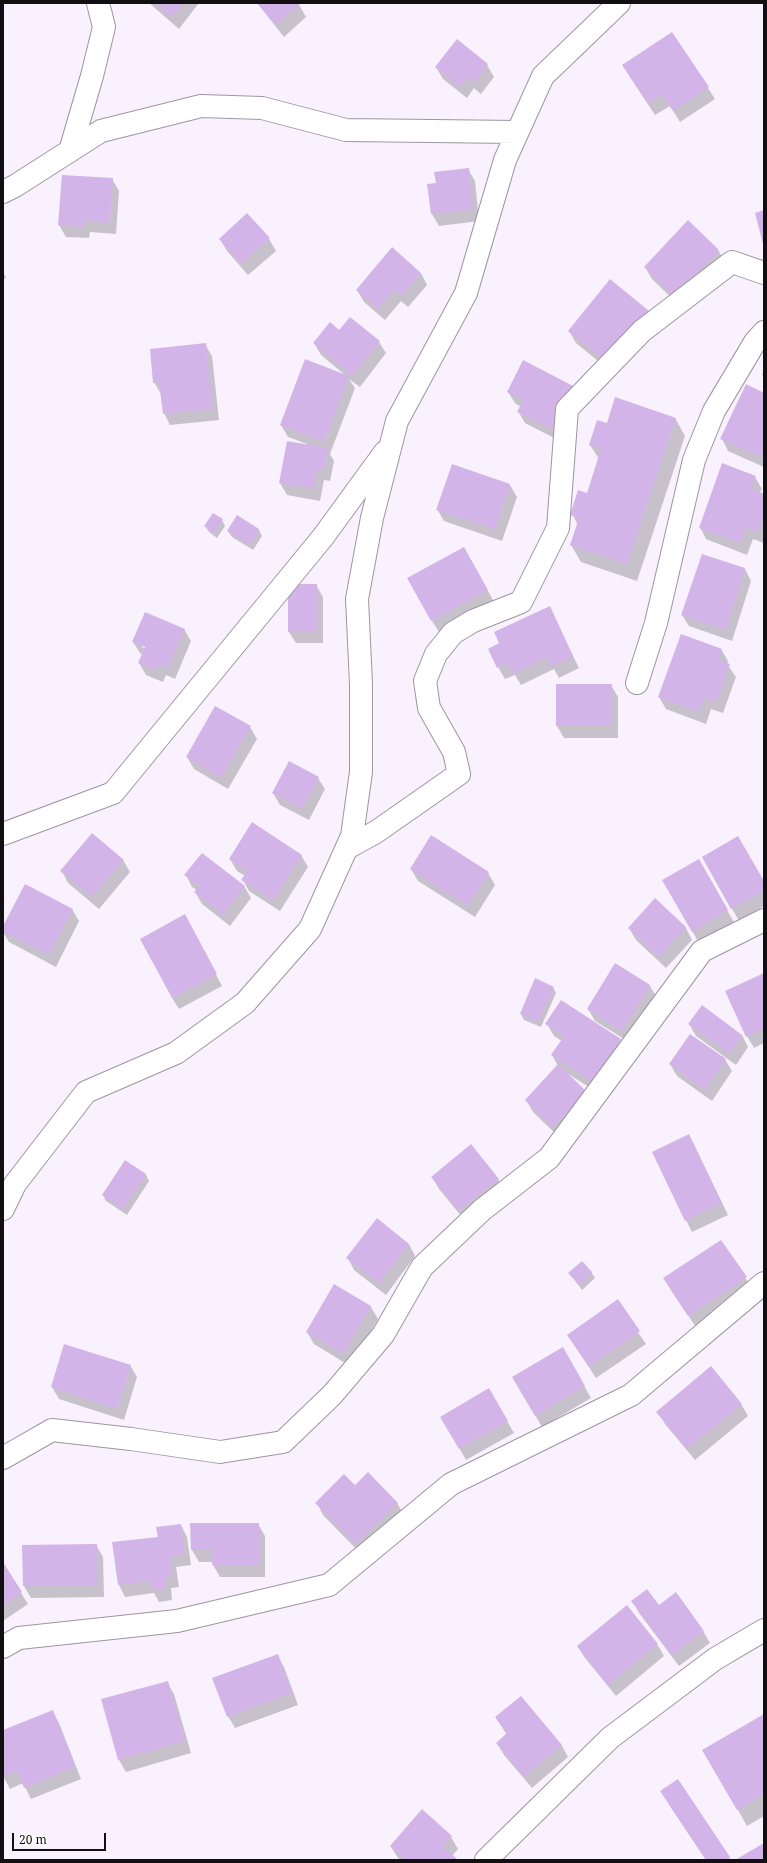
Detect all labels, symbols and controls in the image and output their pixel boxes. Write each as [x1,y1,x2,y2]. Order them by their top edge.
scale bar [14,1825,108,1851]
text: 20 m [19,1831,47,1848]

